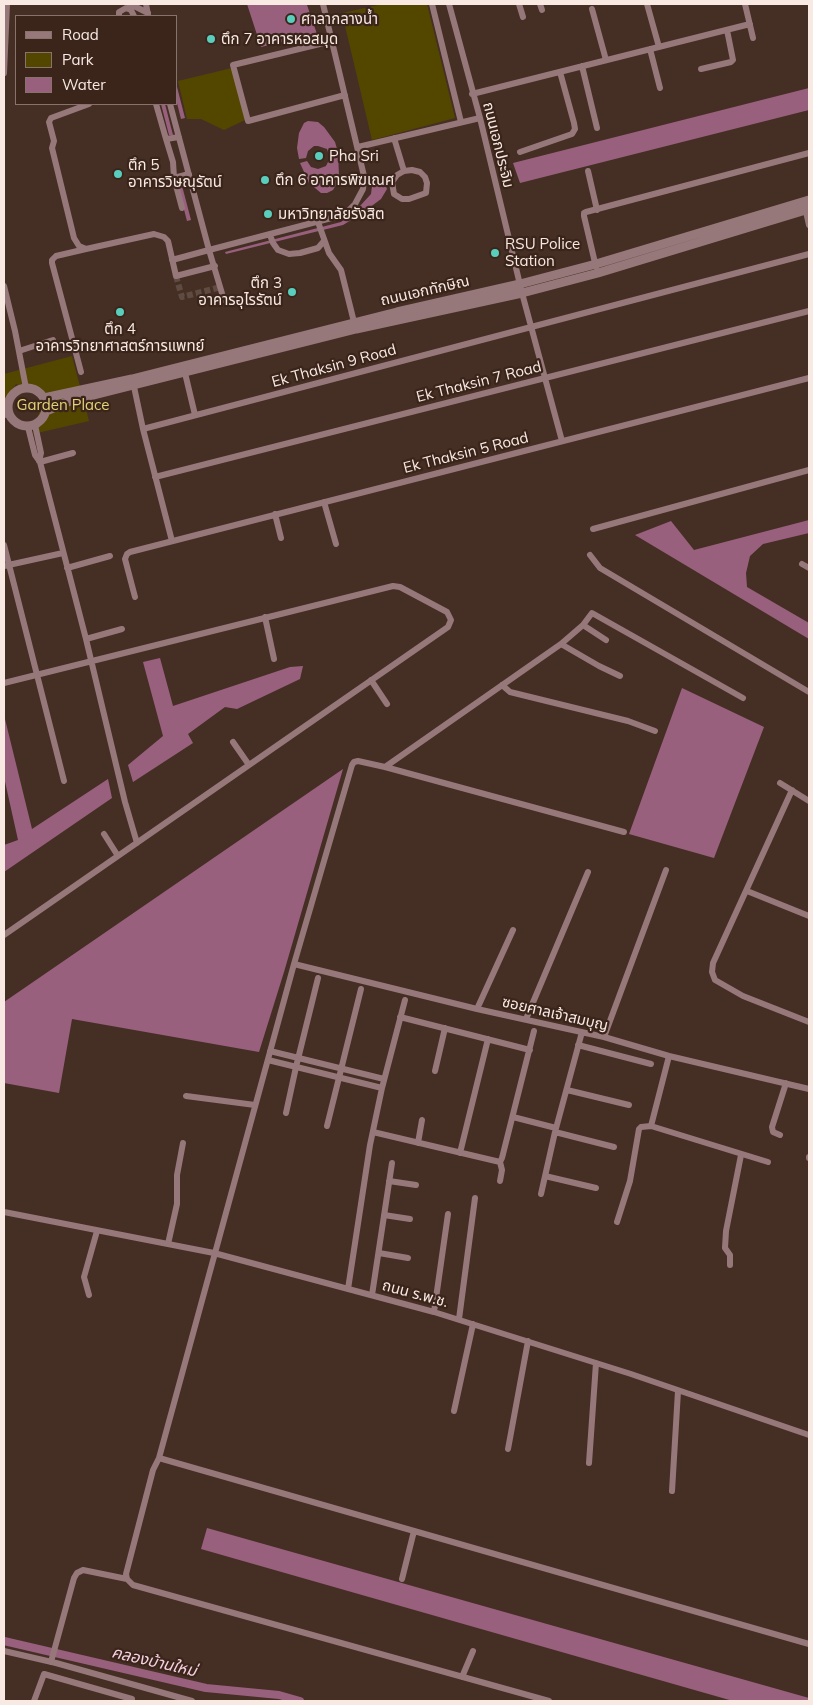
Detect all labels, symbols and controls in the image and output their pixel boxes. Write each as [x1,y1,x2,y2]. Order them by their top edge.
place label: ศาลากลางน้ำ [301,10,378,28]
marker: ศาลากลางน้ำ [285,13,297,25]
legend [15,15,178,105]
text: Road [62,25,99,44]
place label: ตึก 7 อาคารหอสมุด [221,30,338,48]
marker: ตึก 7 อาคารหอสมุด [205,33,217,45]
text: Park [62,50,94,69]
text: Water [62,75,106,94]
street label: ถนนเอกประจิม [479,100,517,190]
place label: Pha Sri [329,147,379,165]
marker: Pha Sri [313,150,325,162]
place label: ตึก 5 อาคารวิษณุรัตน์ [128,156,222,191]
marker: ตึก 5 อาคารวิษณุรัตน์ [112,168,124,180]
place label: ตึก 6 อาคารพิฆเณศ [275,171,394,189]
marker: ตึก 6 อาคารพิฆเณศ [259,174,271,186]
place label: มหาวิทยาลัยรังสิต [278,205,385,223]
marker: มหาวิทยาลัยรังสิต [262,208,274,220]
place label: RSU Police Station [505,235,580,270]
marker: RSU Police Station [489,247,501,259]
street label: ถนนเอกทักษิณ [379,272,471,310]
place label: ตึก 3 อาคารอุไรรัตน์ [198,274,282,309]
marker: ตึก 3 อาคารอุไรรัตน์ [286,286,298,298]
marker: ตึก 4 อาคารวิทยาศาสตร์การแพทย์ [114,306,126,318]
place label: ตึก 4 อาคารวิทยาศาสตร์การแพทย์ [36,320,204,355]
street label: Ek Thaksin 9 Road [270,341,398,391]
street label: Ek Thaksin 7 Road [415,358,543,406]
park label: Garden Place [17,396,109,414]
street label: Ek Thaksin 5 Road [402,429,530,477]
street label: ซอยศาลเจ้าสมบุญ [500,993,610,1035]
street label: ถนน ร.พ.ช. [380,1277,450,1311]
water label: คลองบ้านใหม่ [110,1643,198,1681]

